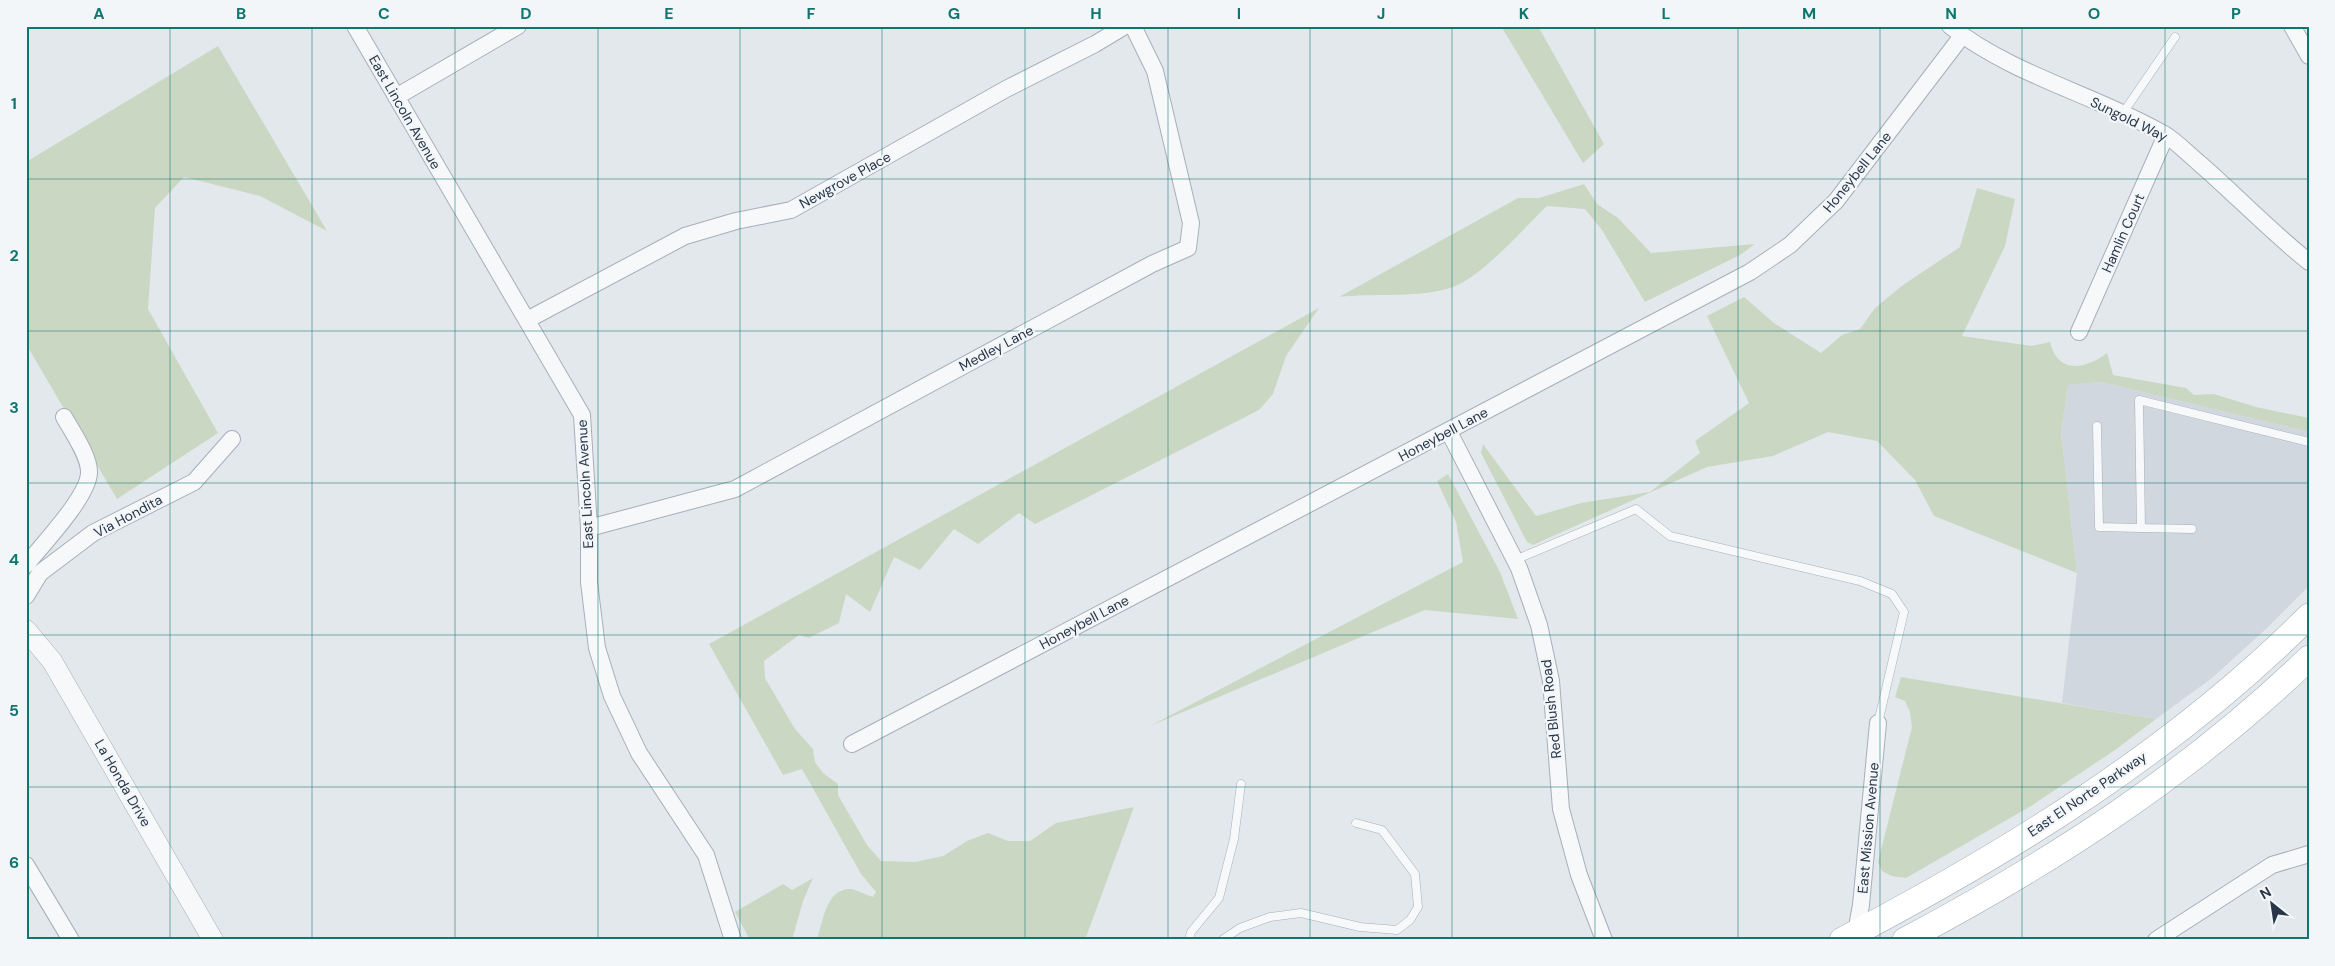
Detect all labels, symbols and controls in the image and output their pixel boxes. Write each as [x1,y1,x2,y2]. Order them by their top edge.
text: A [93,3,105,24]
text: B [236,3,246,24]
text: C [378,3,390,24]
text: D [520,3,532,24]
text: E [664,3,674,24]
text: F [807,3,816,24]
text: G [948,3,960,24]
text: H [1090,3,1102,24]
text: I [1237,3,1241,24]
text: J [1377,3,1385,24]
text: K [1519,3,1530,24]
text: L [1662,3,1671,24]
text: M [1802,3,1816,24]
text: N [1945,3,1957,24]
text: O [2088,3,2100,24]
text: P [2231,3,2241,24]
street label: East Lincoln Avenue [365,52,445,172]
text: 1 [11,93,17,114]
street label: Sungold Way [2087,93,2171,146]
street label: Honeybell Lane [1819,128,1895,216]
street label: Newgrove Place [796,147,894,213]
street label: Hamlin Court [2098,191,2148,275]
text: 2 [9,245,19,266]
street label: Medley Lane [956,321,1036,375]
text: 3 [9,397,19,418]
street label: Honeybell Lane [1395,403,1491,465]
street label: East Lincoln Avenue [573,419,597,549]
street label: Via Hondita [91,490,165,542]
text: 4 [9,549,19,570]
street label: Honeybell Lane [1036,591,1132,653]
street label: Red Blush Road [1537,659,1565,759]
text: 5 [9,700,19,721]
street label: La Honda Drive [91,736,155,830]
street label: East El Norte Parkway [2024,747,2150,840]
street label: East Mission Avenue [1853,762,1883,894]
text: 6 [9,852,19,873]
north arrow [2248,878,2298,928]
text: N [2257,882,2274,903]

